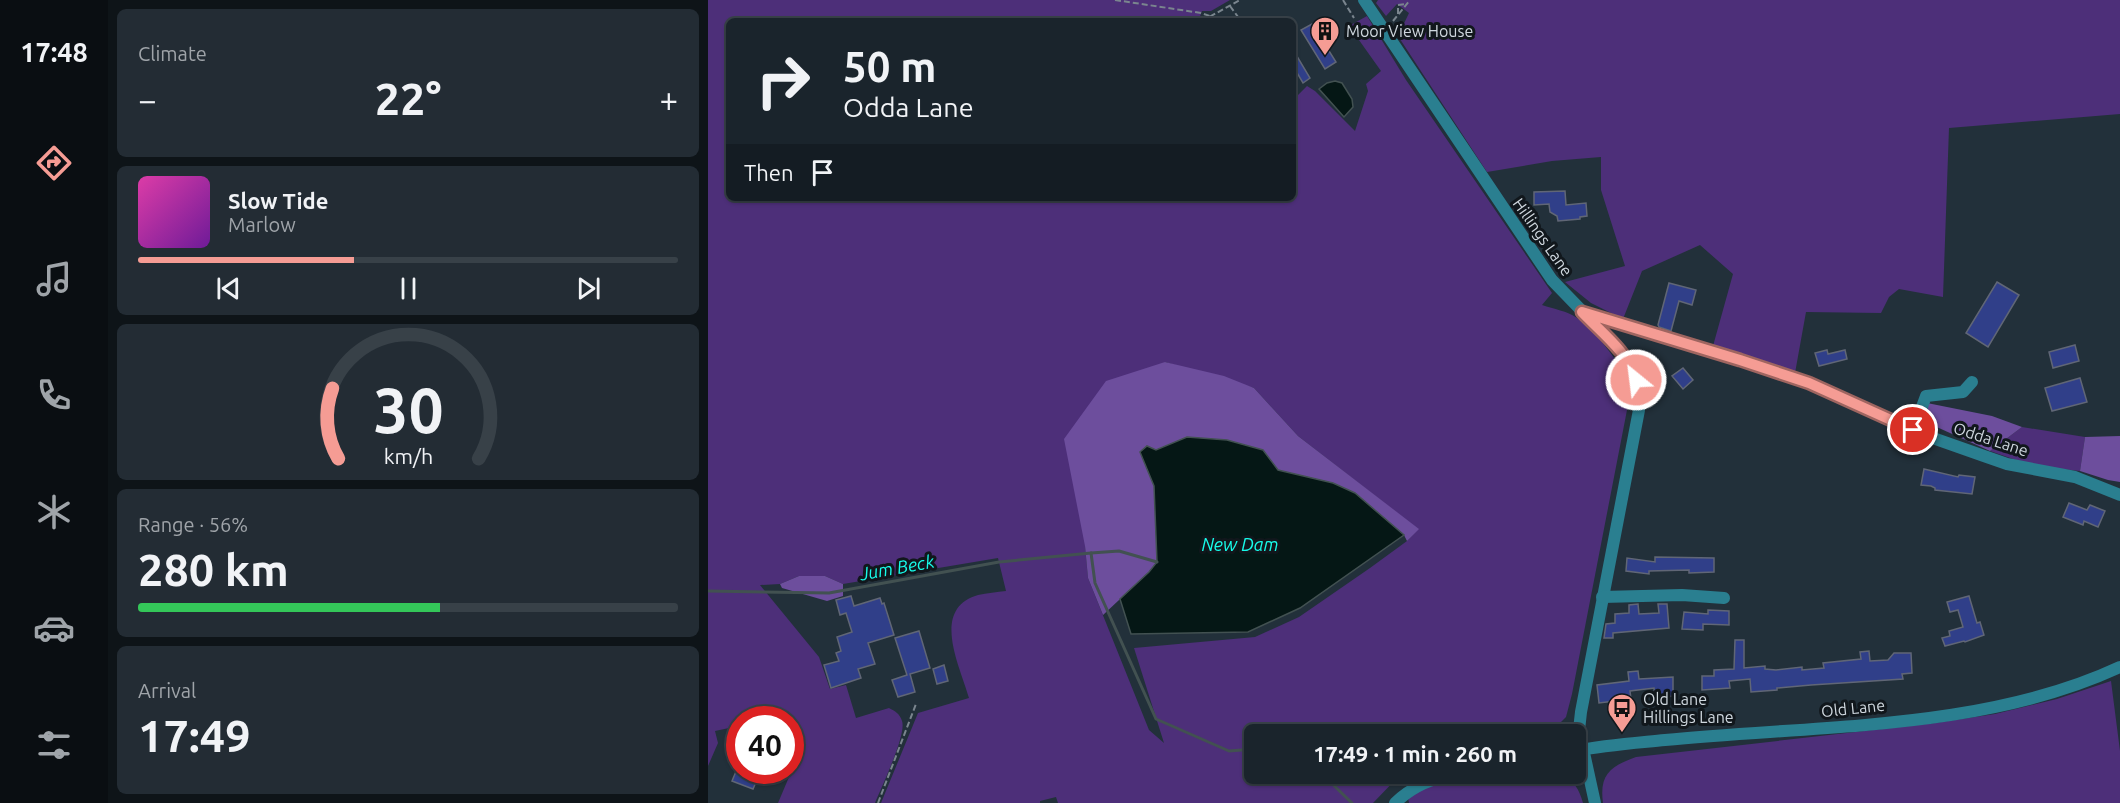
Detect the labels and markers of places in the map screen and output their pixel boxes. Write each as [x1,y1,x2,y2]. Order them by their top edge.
building icon: Moor View House [1309,15,1341,57]
place label: Moor View House [1346,22,1473,40]
pin [1887,404,1938,455]
place label: Old Lane Hillings Lane [1643,690,1734,726]
bus stop icon: Old Lane Hillings Lane [1606,692,1638,734]

